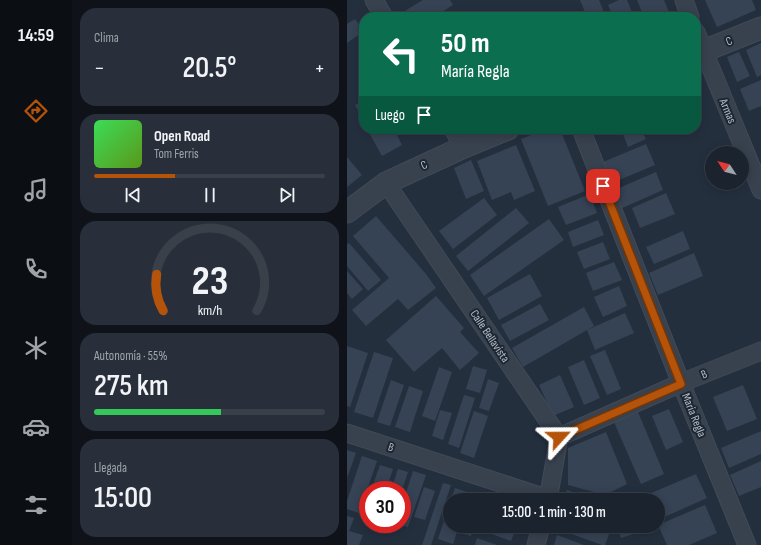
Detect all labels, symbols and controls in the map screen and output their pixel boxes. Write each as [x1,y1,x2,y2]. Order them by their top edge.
text: 14:59 [18,25,54,46]
text: 50 m [441,27,490,60]
icon: left [375,28,427,80]
text: Clima [94,30,119,46]
street label: C [724,33,735,50]
text: 20.5° [182,50,237,86]
text: − [94,55,105,82]
text: + [314,55,325,82]
text: María Regla [441,61,510,82]
street label: Armas [715,96,739,126]
icon: directions [22,97,50,125]
icon: arrive [413,104,435,126]
text: Luego [375,106,405,125]
text: Open Road [154,127,210,146]
text: Tom Ferris [154,146,199,162]
north arrow [705,146,749,190]
map controls [705,146,749,190]
street label: C [418,157,430,173]
pin [586,169,620,203]
icon: arrive [592,175,614,197]
icon: music [22,176,50,204]
icon: previous [122,184,144,206]
icon: pause [199,184,221,206]
icon: next [276,184,298,206]
icon: phone [22,255,50,283]
text: 23 [191,256,228,305]
text: km/h [197,301,222,318]
street label: Calle Bellavista [467,307,513,366]
icon: climate [22,334,50,362]
text: Autonomía · 55% [94,348,168,364]
street label: B [699,367,709,382]
text: 275 km [94,368,169,404]
street label: María Regla [678,391,709,440]
icon: car [22,413,50,441]
position arrow [538,416,580,458]
street label: B [386,440,396,455]
text: Llegada [94,460,127,476]
text: 15:00 [94,480,152,516]
speed limit sign: 30 [359,481,411,533]
icon: filters [22,491,50,519]
text: 15:00 · 1 min · 130 m [502,503,606,522]

